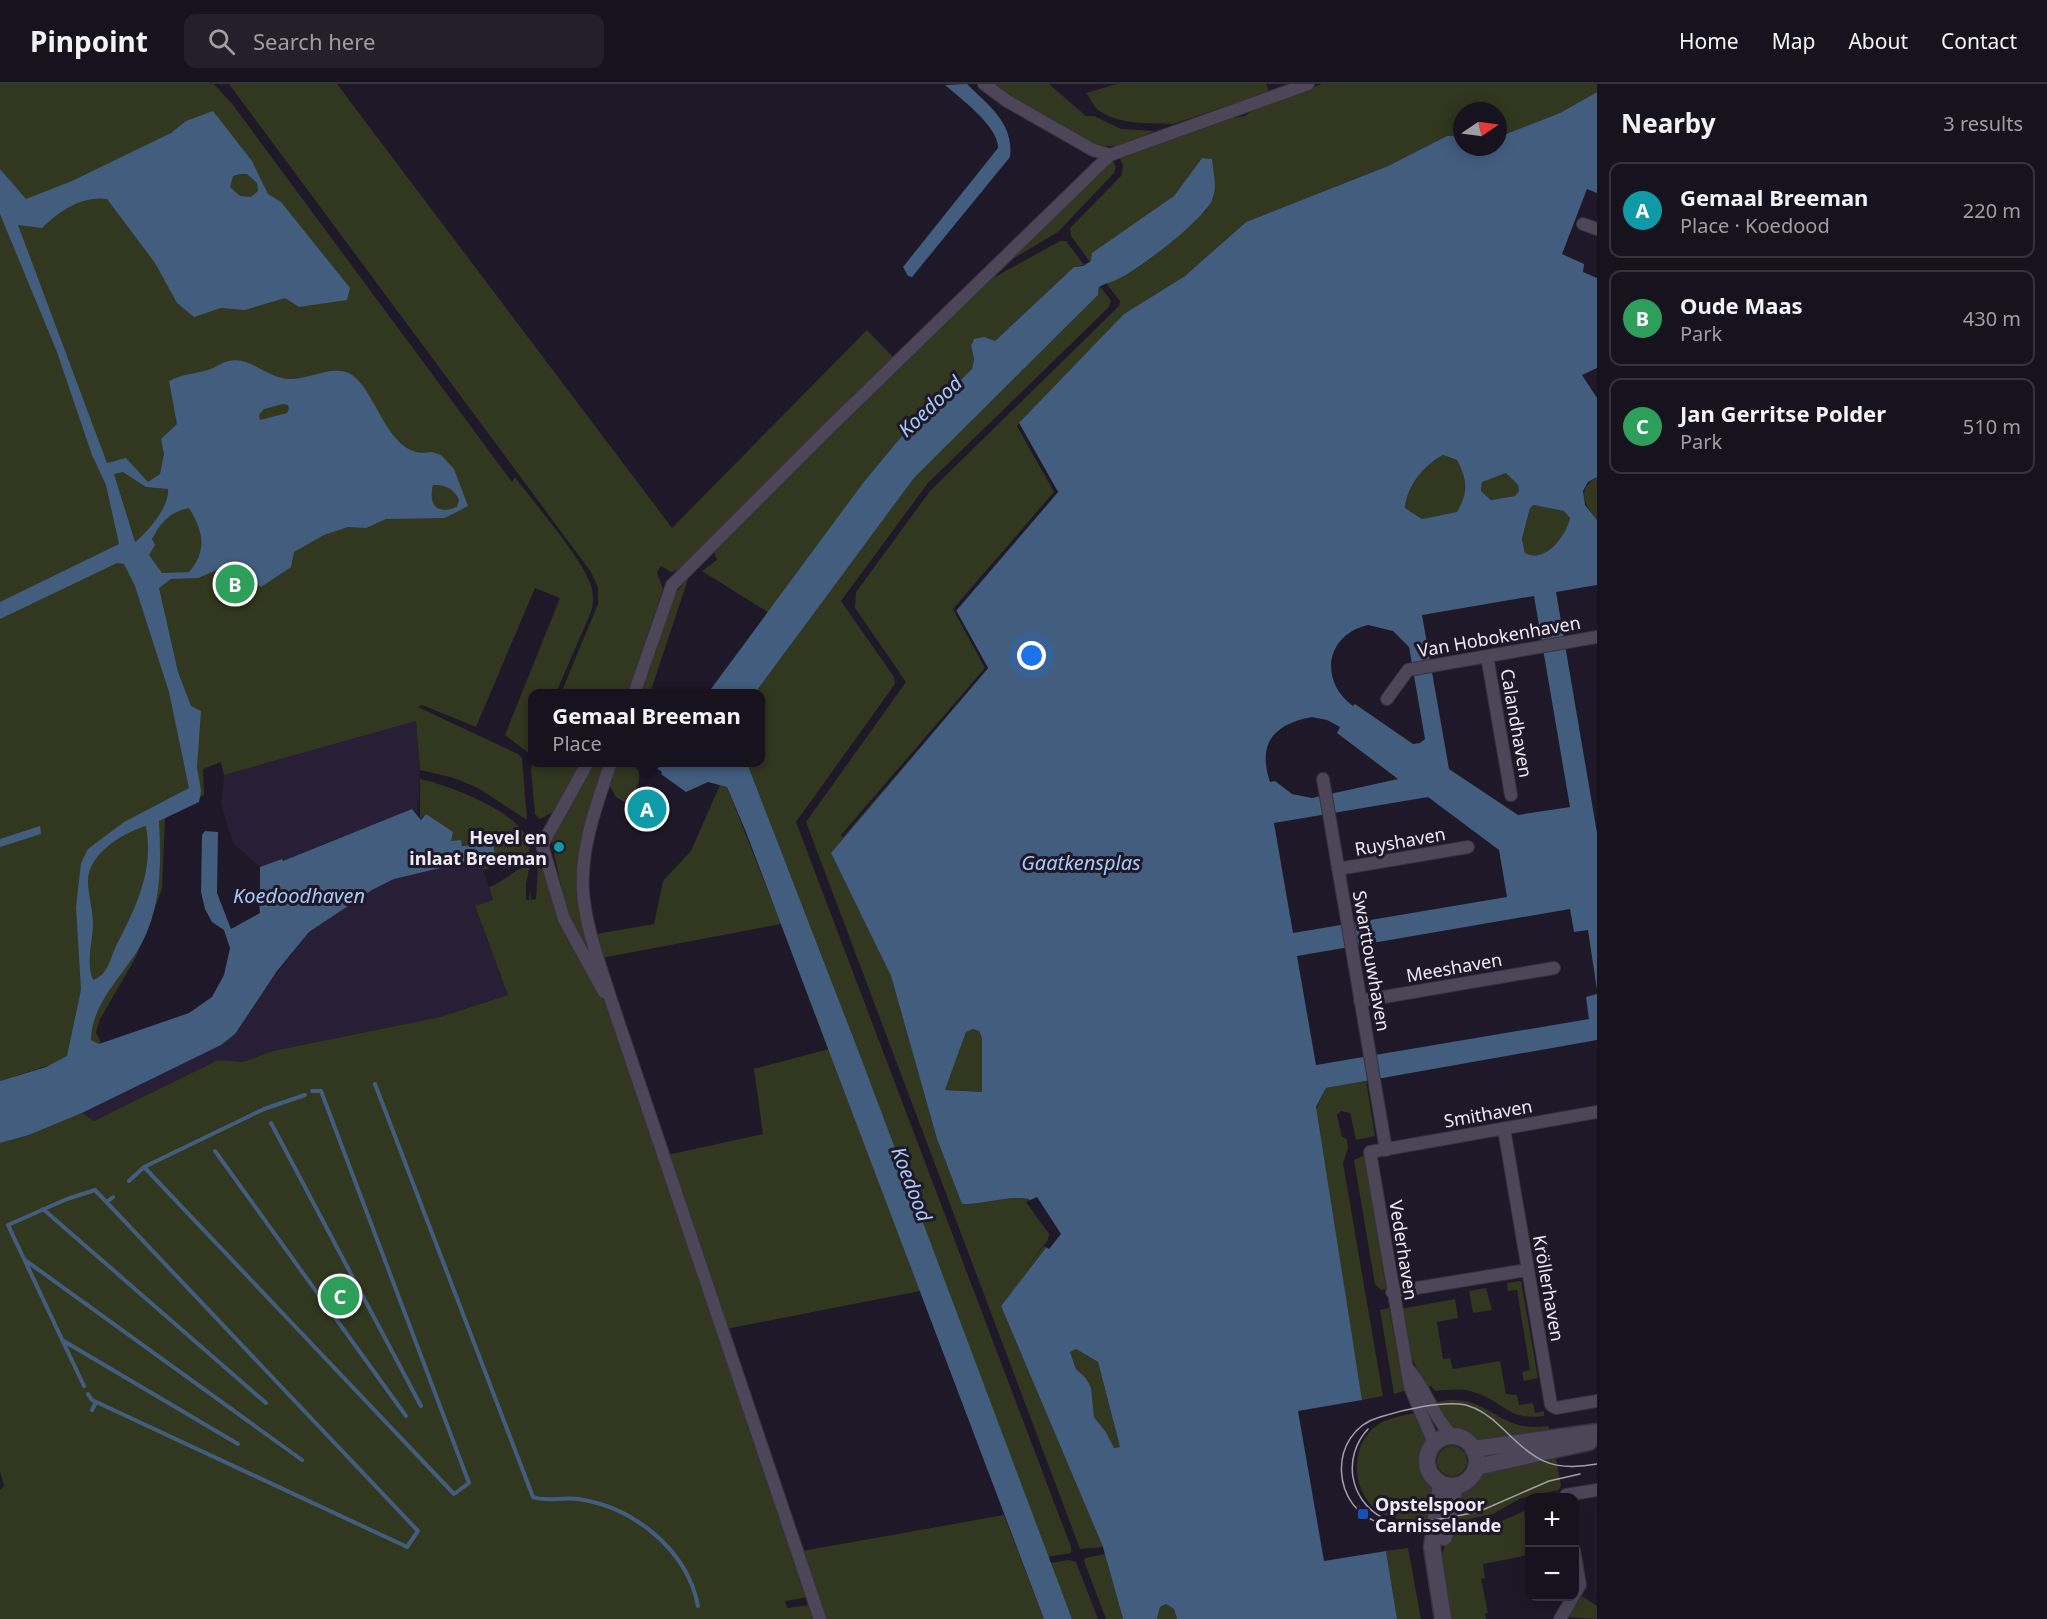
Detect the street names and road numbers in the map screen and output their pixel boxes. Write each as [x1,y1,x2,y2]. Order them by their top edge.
street label: Van Hobokenhaven [1416,610,1582,662]
street label: Calandhaven [1496,667,1538,779]
street label: Ruyshaven [1353,821,1447,861]
street label: Swarttouwhaven [1348,889,1396,1033]
street label: Meeshaven [1404,947,1504,987]
street label: Smithaven [1442,1093,1534,1133]
street label: Vederhaven [1384,1198,1424,1302]
street label: Kröllerhaven [1528,1233,1570,1343]

